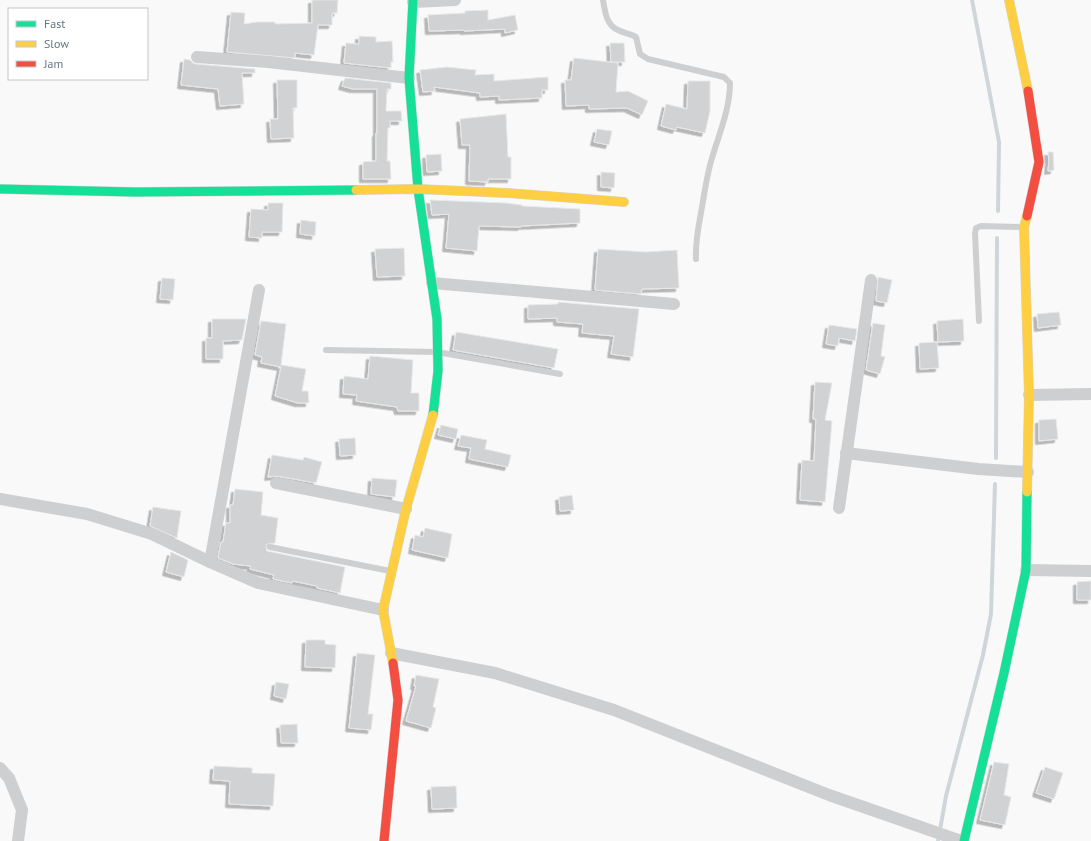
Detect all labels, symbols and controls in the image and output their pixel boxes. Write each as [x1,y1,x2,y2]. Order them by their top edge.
legend [8,8,148,80]
text: Fast [44,16,65,31]
text: Slow [44,36,69,51]
text: Jam [43,56,63,71]

